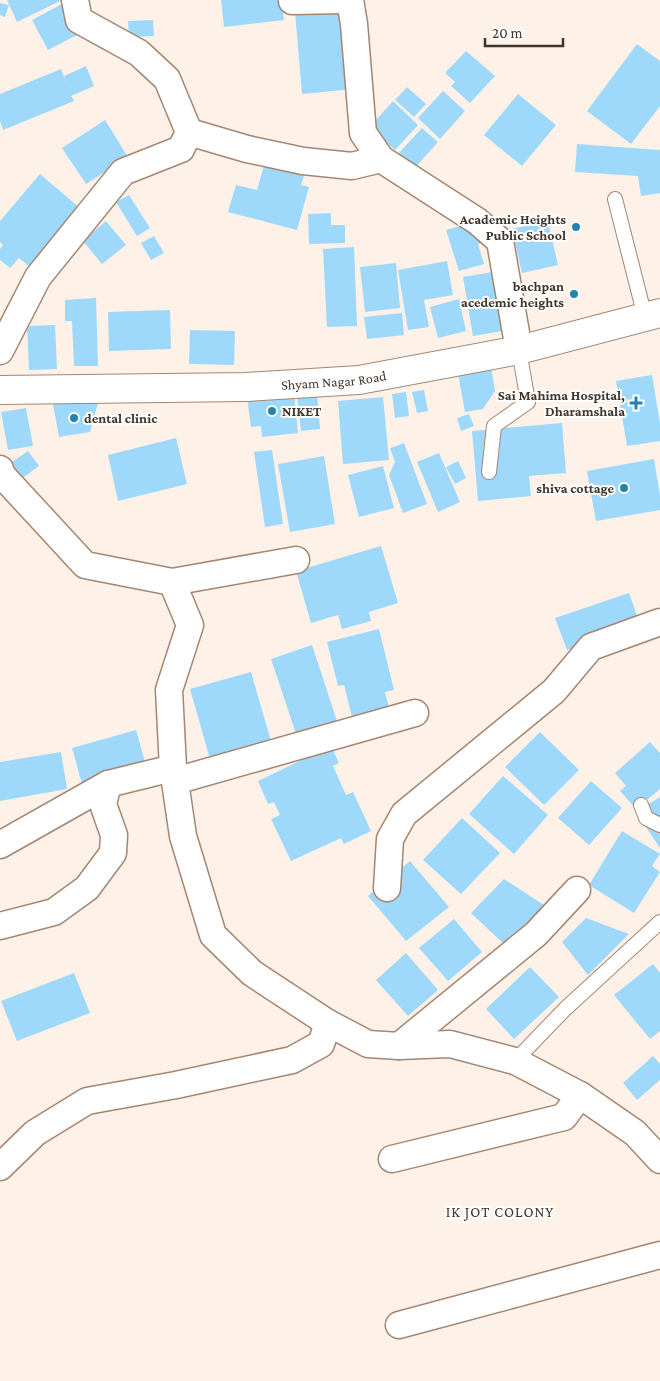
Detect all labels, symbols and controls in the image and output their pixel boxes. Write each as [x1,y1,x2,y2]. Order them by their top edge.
scale bar [485,15,562,47]
text: 20 m [492,25,523,41]
place label: Academic Heights Public School [459,211,566,243]
marker: Academic Heights Public School [570,221,582,233]
place label: bachpan acedemic heights [461,278,564,310]
marker: bachpan acedemic heights [568,288,580,300]
street label: Shyam Nagar Road [281,367,388,393]
place label: Sai Mahima Hospital, Dharamshala [498,387,625,419]
marker: Sai Mahima Hospital, Dharamshala [629,396,643,410]
place label: NIKET [282,403,322,419]
marker: NIKET [266,405,278,417]
place label: dental clinic [84,410,158,426]
marker: dental clinic [68,412,80,424]
place label: shiva cottage [536,480,614,496]
marker: shiva cottage [618,482,630,494]
district label: IK JOT COLONY [446,1204,554,1221]

